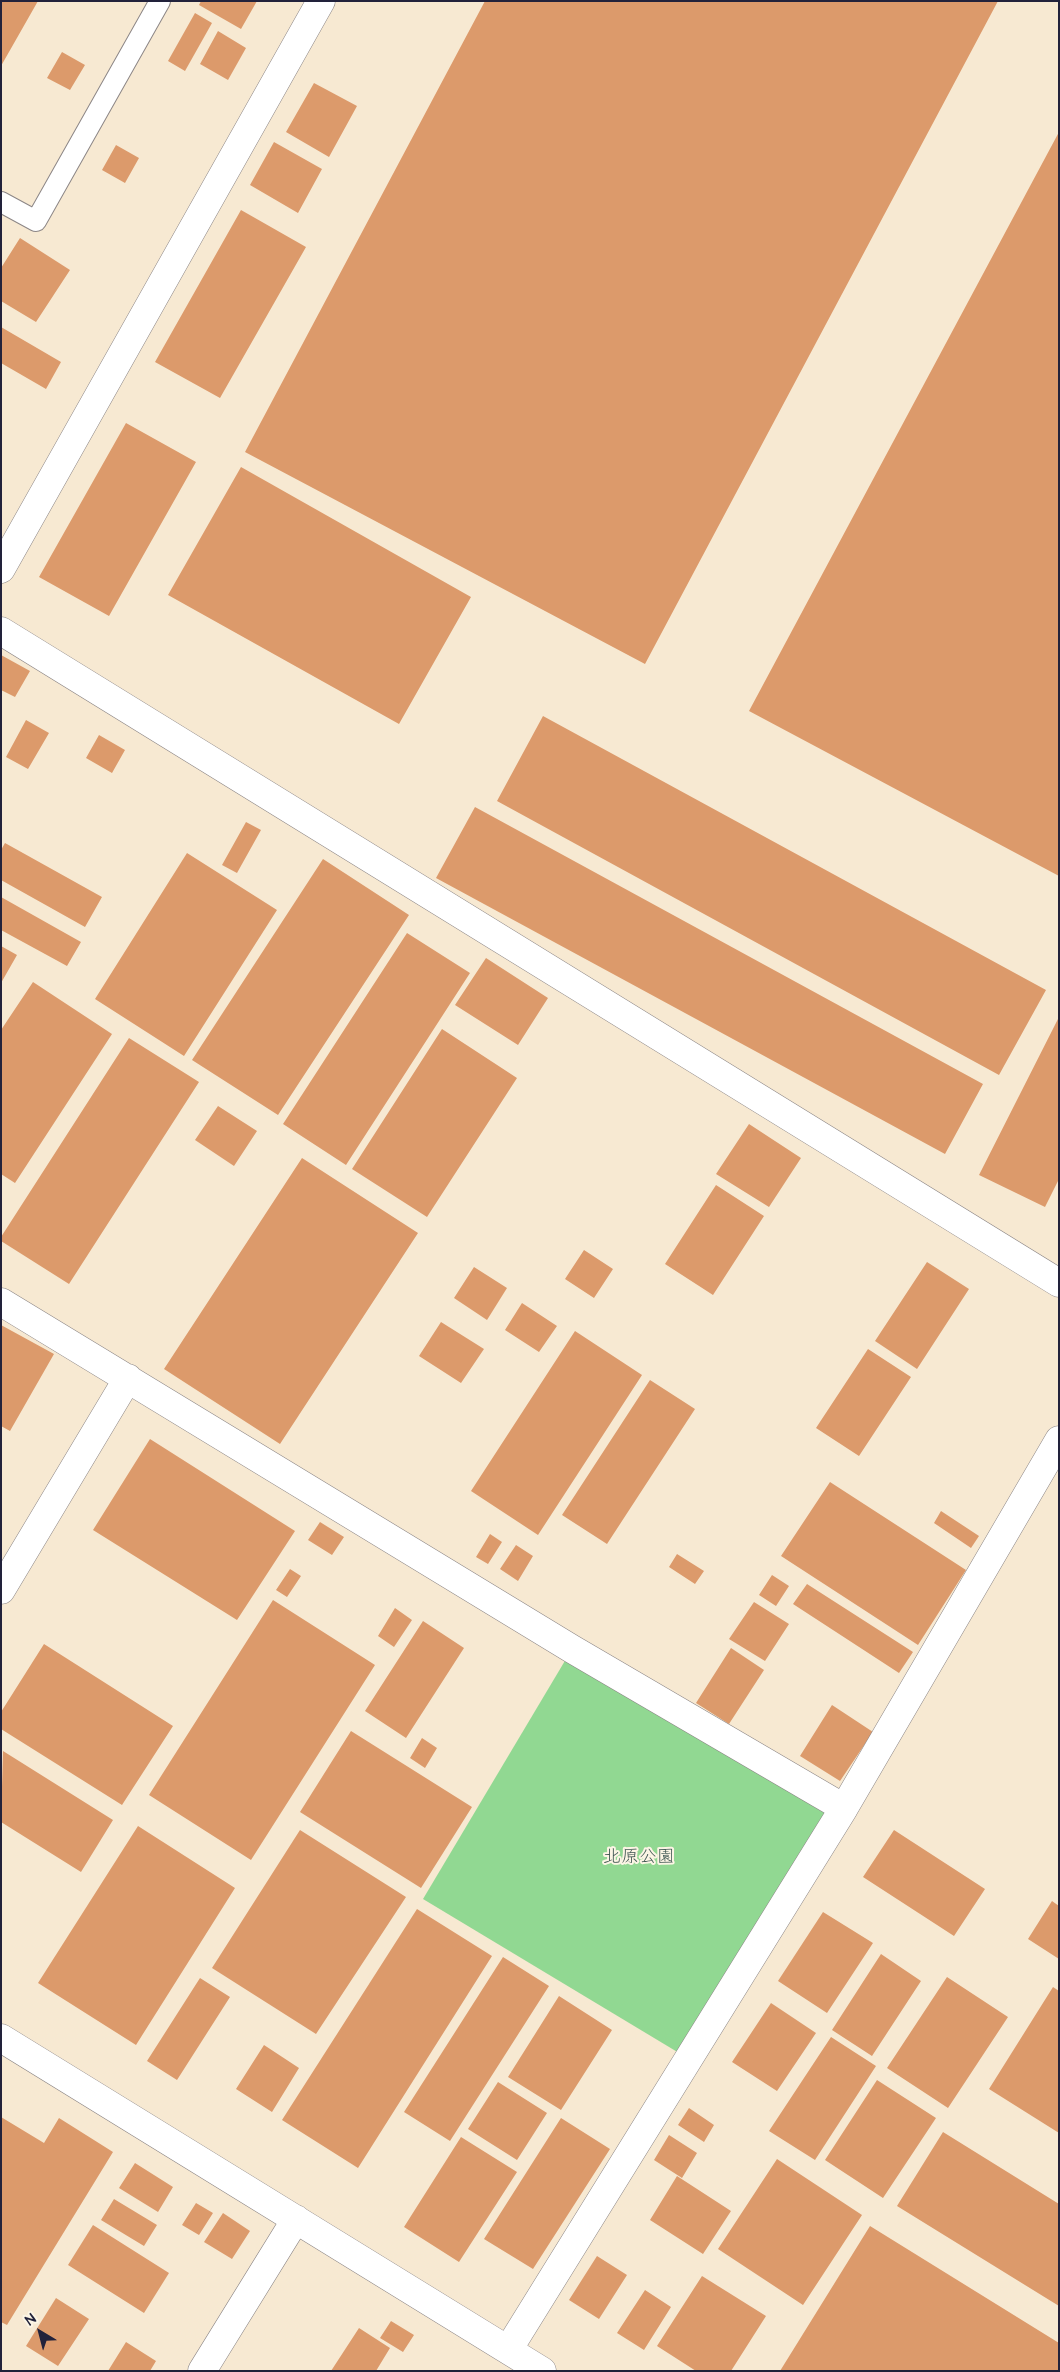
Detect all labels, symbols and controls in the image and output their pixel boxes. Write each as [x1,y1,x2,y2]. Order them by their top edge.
park label: 北原公園 [603,1847,675,1869]
north arrow [15,2307,65,2357]
text: N [21,2309,40,2331]

